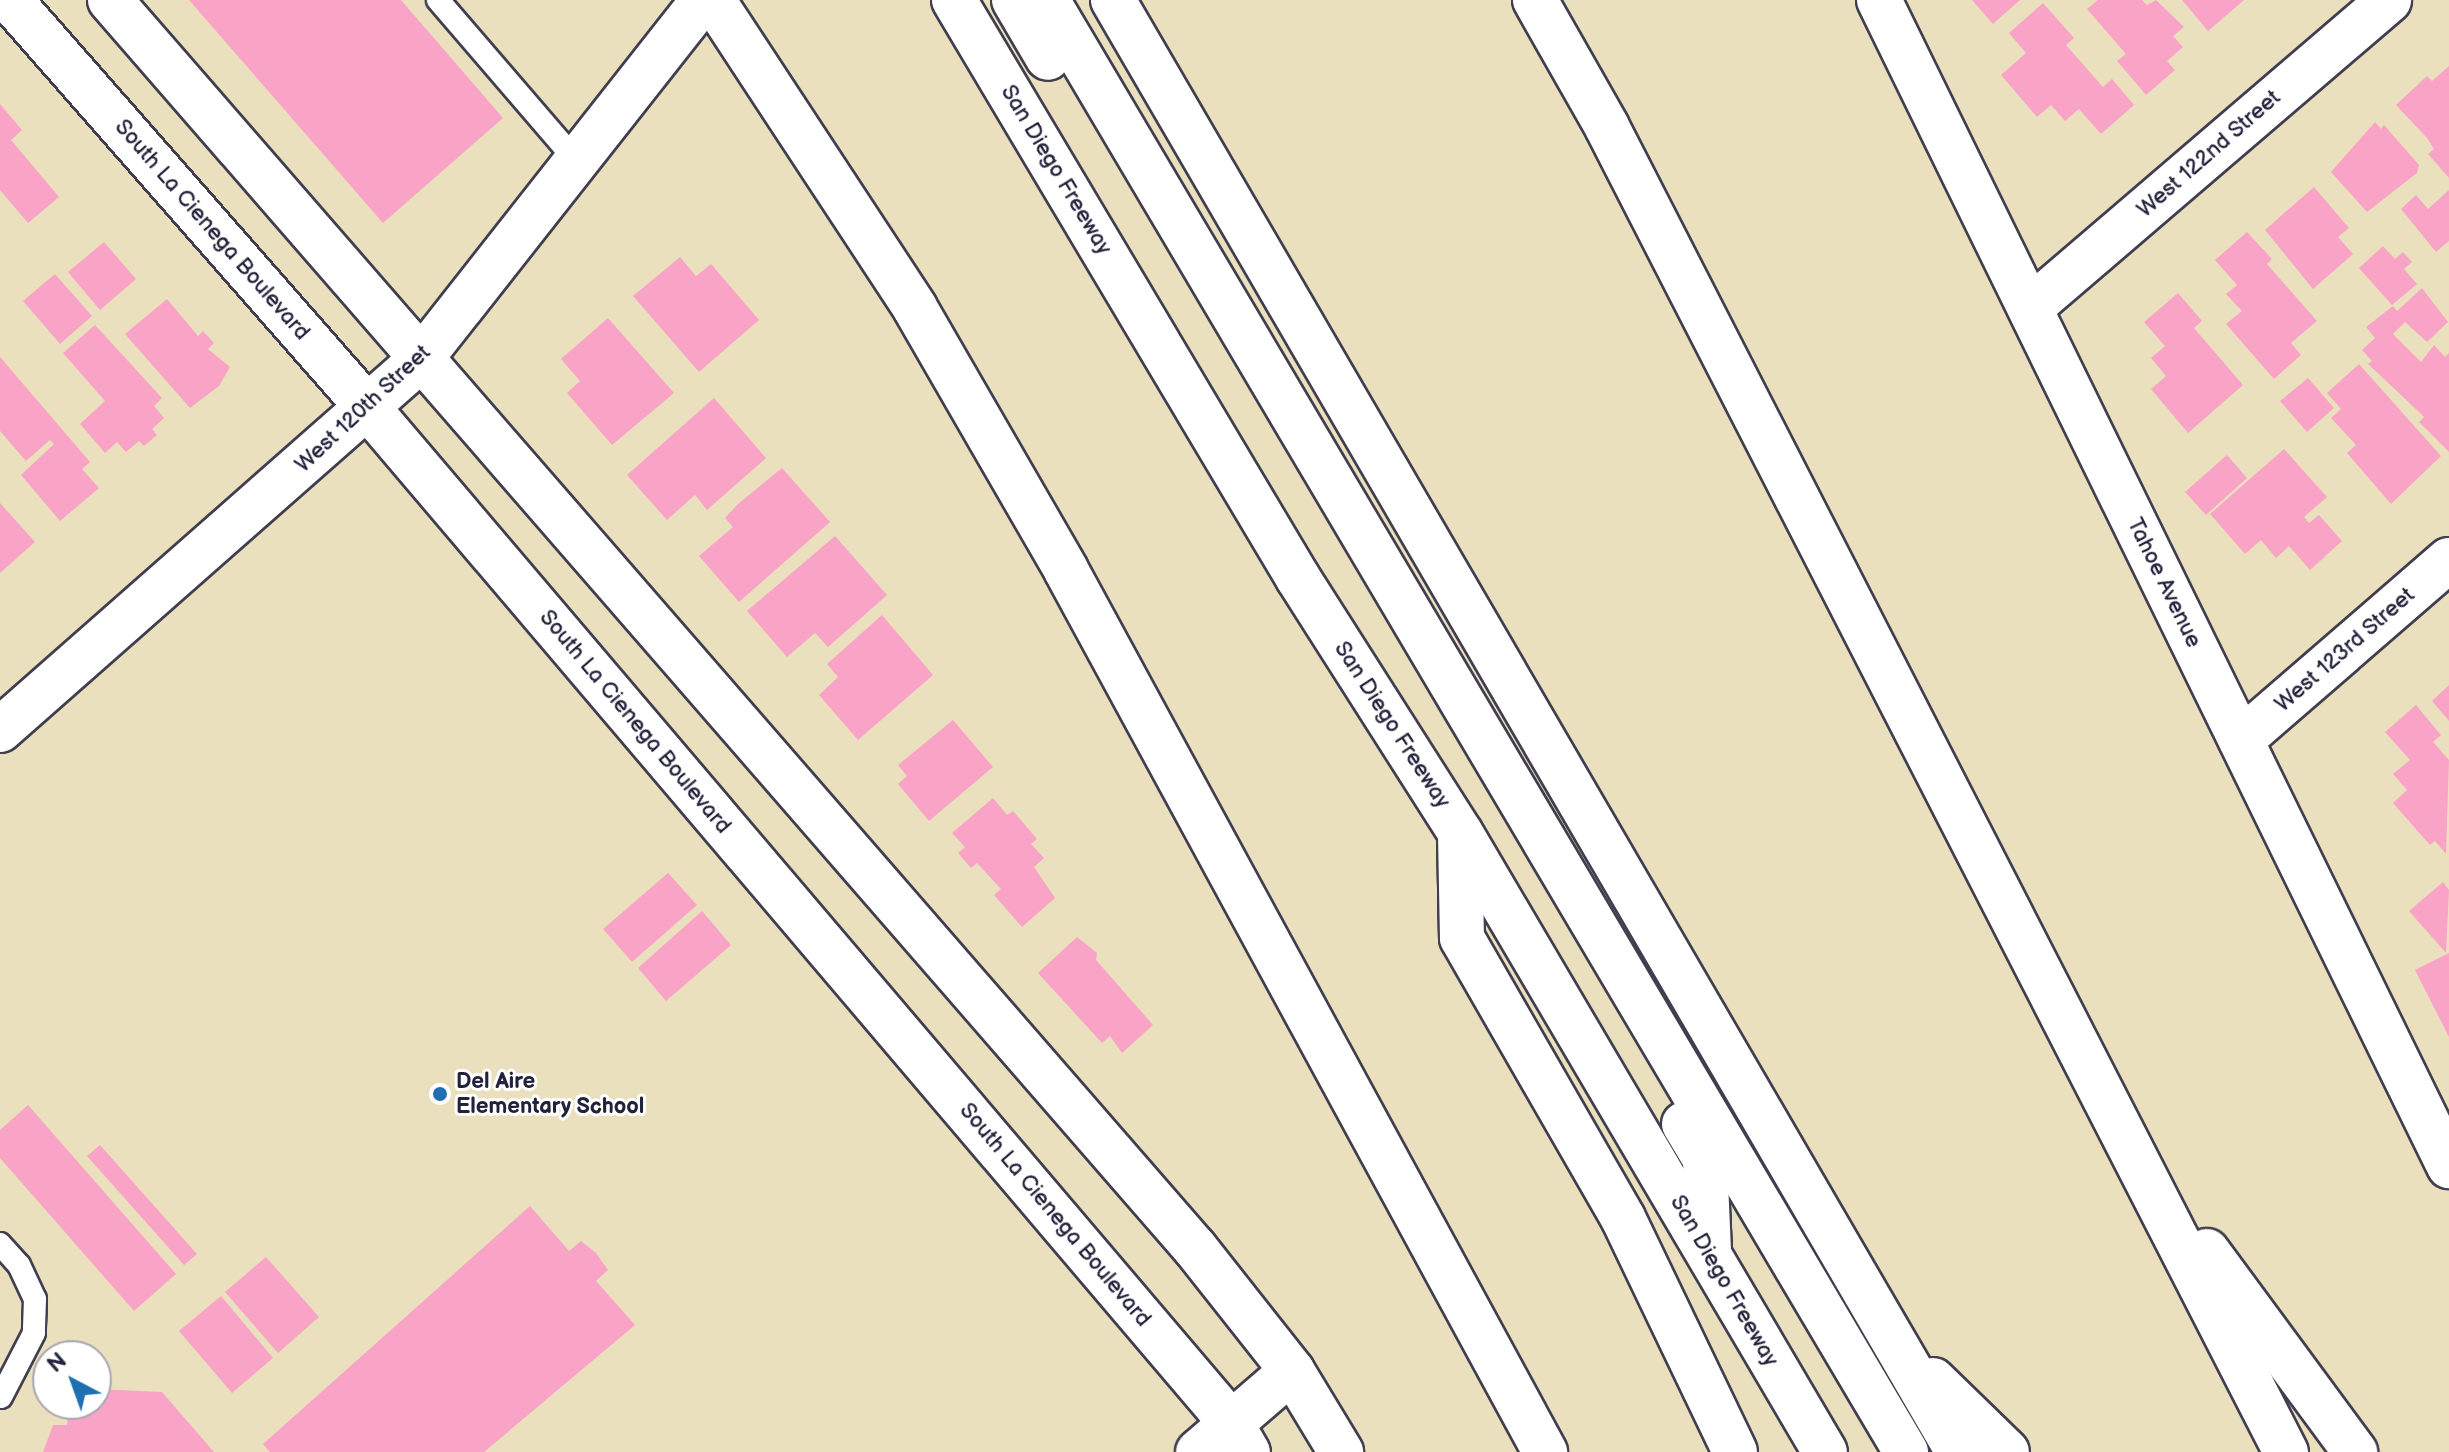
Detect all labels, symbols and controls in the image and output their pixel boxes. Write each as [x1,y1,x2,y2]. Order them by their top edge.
street label: San Diego Freeway [995,80,1117,260]
street label: West 122nd Street [2132,85,2286,223]
street label: South La Cienega Boulevard [109,114,315,346]
street label: West 120th Street [290,340,436,478]
street label: Tahoe Avenue [2121,514,2207,652]
street label: West 123rd Street [2270,582,2420,718]
street label: South La Cienega Boulevard [534,605,736,839]
street label: San Diego Freeway [1328,637,1456,813]
place label: Del Aire Elementary School [456,1068,645,1120]
marker: Del Aire Elementary School [431,1085,449,1103]
street label: South La Cienega Boulevard [954,1098,1156,1332]
street label: San Diego Freeway [1664,1191,1784,1371]
north arrow [32,1340,112,1420]
text: N [42,1347,72,1379]

